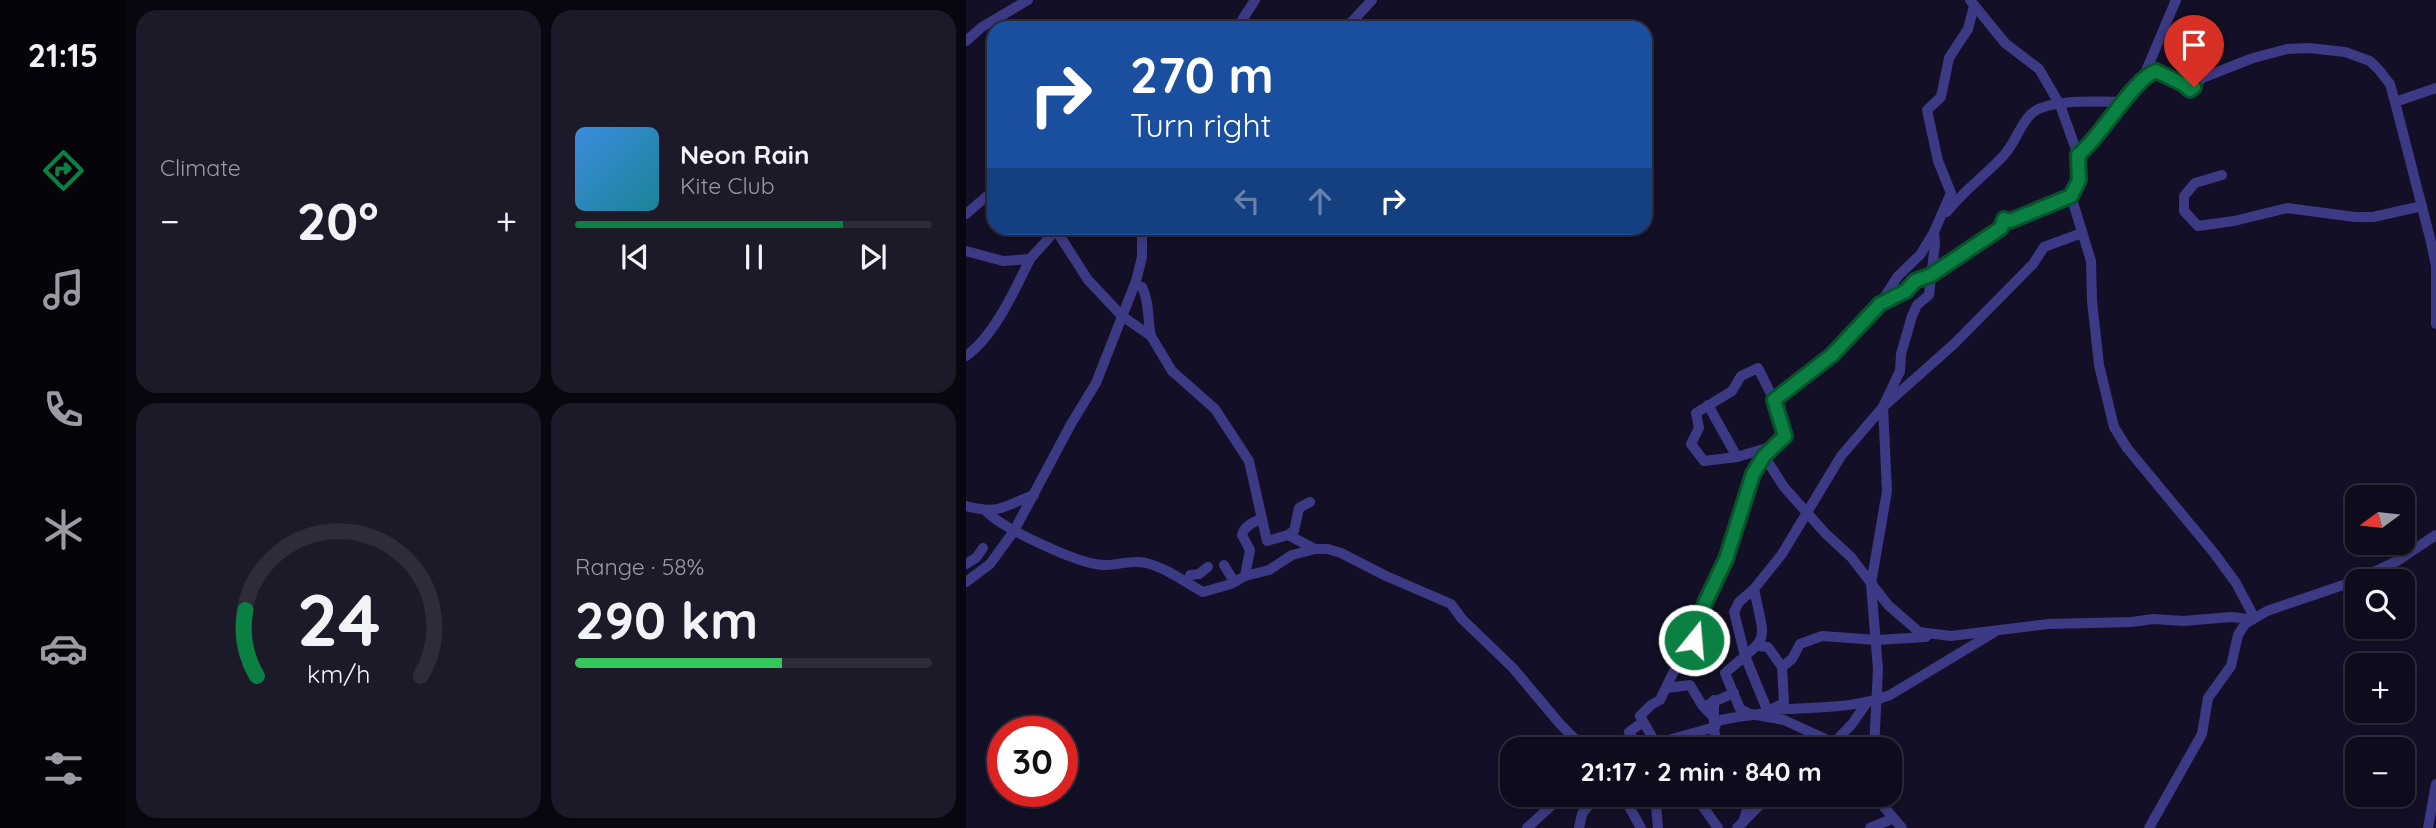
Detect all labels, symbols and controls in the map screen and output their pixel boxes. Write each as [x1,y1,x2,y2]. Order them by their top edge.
pin [2164,15,2224,87]
icon: arrive [2175,26,2213,64]
text: 21:15 [28,35,98,75]
text: 270 m [1130,44,1274,105]
icon: right [1015,49,1106,140]
text: Turn right [1130,105,1271,145]
text: Neon Rain [680,138,809,171]
icon: directions [39,146,88,195]
text: Climate [160,153,241,182]
text: Kite Club [680,171,775,200]
icon: left [1228,182,1266,220]
icon: ahead [1301,182,1339,220]
icon: right [1374,182,1412,220]
text: 20° [297,188,379,253]
text: − [160,197,180,245]
text: + [496,197,517,245]
icon: previous [616,238,654,276]
icon: pause [735,238,773,276]
icon: next [854,238,892,276]
icon: music [39,265,88,314]
icon: phone [39,385,88,434]
north arrow [2345,485,2415,555]
map controls [2345,485,2415,807]
icon: climate [39,505,88,554]
text: Range · 58% [575,552,704,581]
button: search [2345,569,2415,639]
text: 24 [296,574,381,665]
text: 290 km [575,587,758,652]
position arrow [1657,603,1731,677]
icon: car [39,624,88,673]
button: + [2345,653,2415,723]
text: km/h [307,658,370,689]
speed limit sign: 30 [987,716,1078,807]
button: − [2345,737,2415,807]
icon: filters [39,744,88,793]
text: 21:17 · 2 min · 840 m [1580,755,1822,788]

